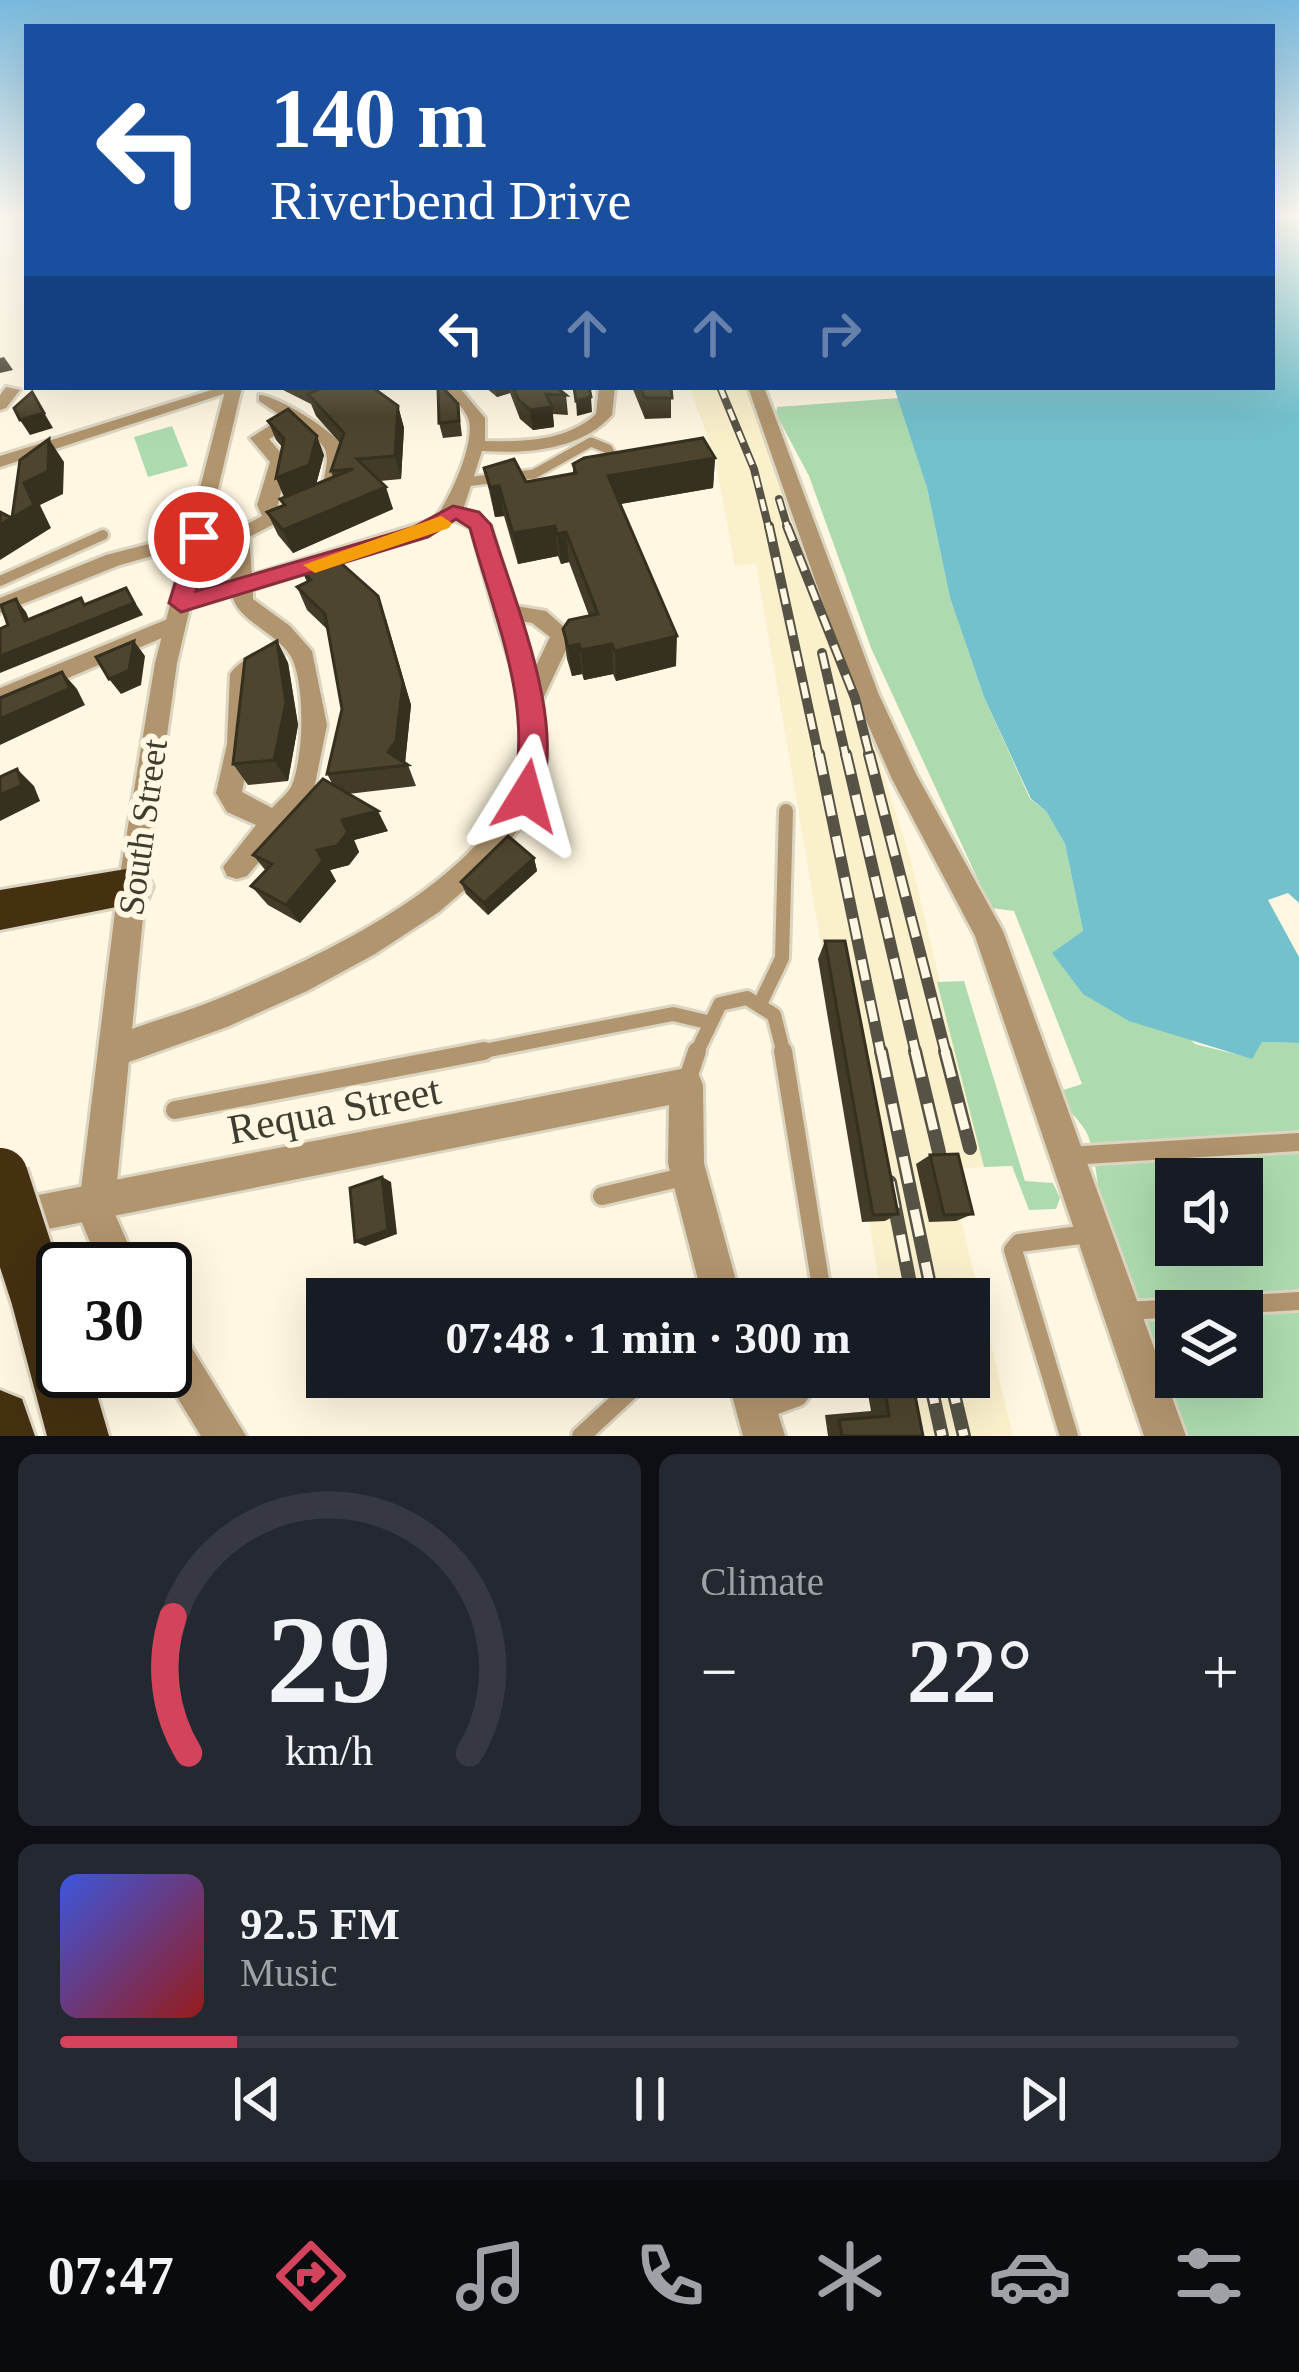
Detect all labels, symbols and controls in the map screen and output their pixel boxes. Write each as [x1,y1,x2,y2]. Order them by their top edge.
icon: left [72,72,228,228]
text: 140 m [270,72,487,165]
text: Riverbend Drive [270,171,631,231]
icon: left [428,300,494,366]
icon: ahead [554,300,620,366]
icon: ahead [680,300,746,366]
icon: right [806,300,872,366]
pin [148,486,250,588]
icon: arrive [166,504,232,570]
position arrow [463,733,589,859]
street label: South Street [111,737,175,918]
street label: Requa Street [224,1067,445,1153]
map controls [1155,1158,1263,1398]
button: sound [1155,1158,1263,1266]
speed limit sign: 30 [36,1242,192,1398]
button: layers [1155,1290,1263,1398]
text: 07:48 · 1 min · 300 m [446,1313,851,1363]
text: Climate [701,1560,824,1603]
text: 29 [267,1591,392,1729]
text: 22° [907,1622,1033,1721]
text: − [701,1635,738,1708]
text: + [1202,1635,1239,1708]
text: km/h [285,1727,373,1774]
text: 92.5 FM [240,1899,400,1949]
text: Music [240,1951,338,1994]
icon: previous [224,2066,290,2132]
icon: pause [617,2066,683,2132]
icon: next [1010,2066,1076,2132]
icon: directions [269,2234,353,2318]
icon: music [449,2234,533,2318]
icon: phone [628,2234,712,2318]
icon: climate [808,2234,892,2318]
icon: car [988,2234,1072,2318]
icon: filters [1167,2234,1251,2318]
text: 07:47 [48,2246,174,2306]

